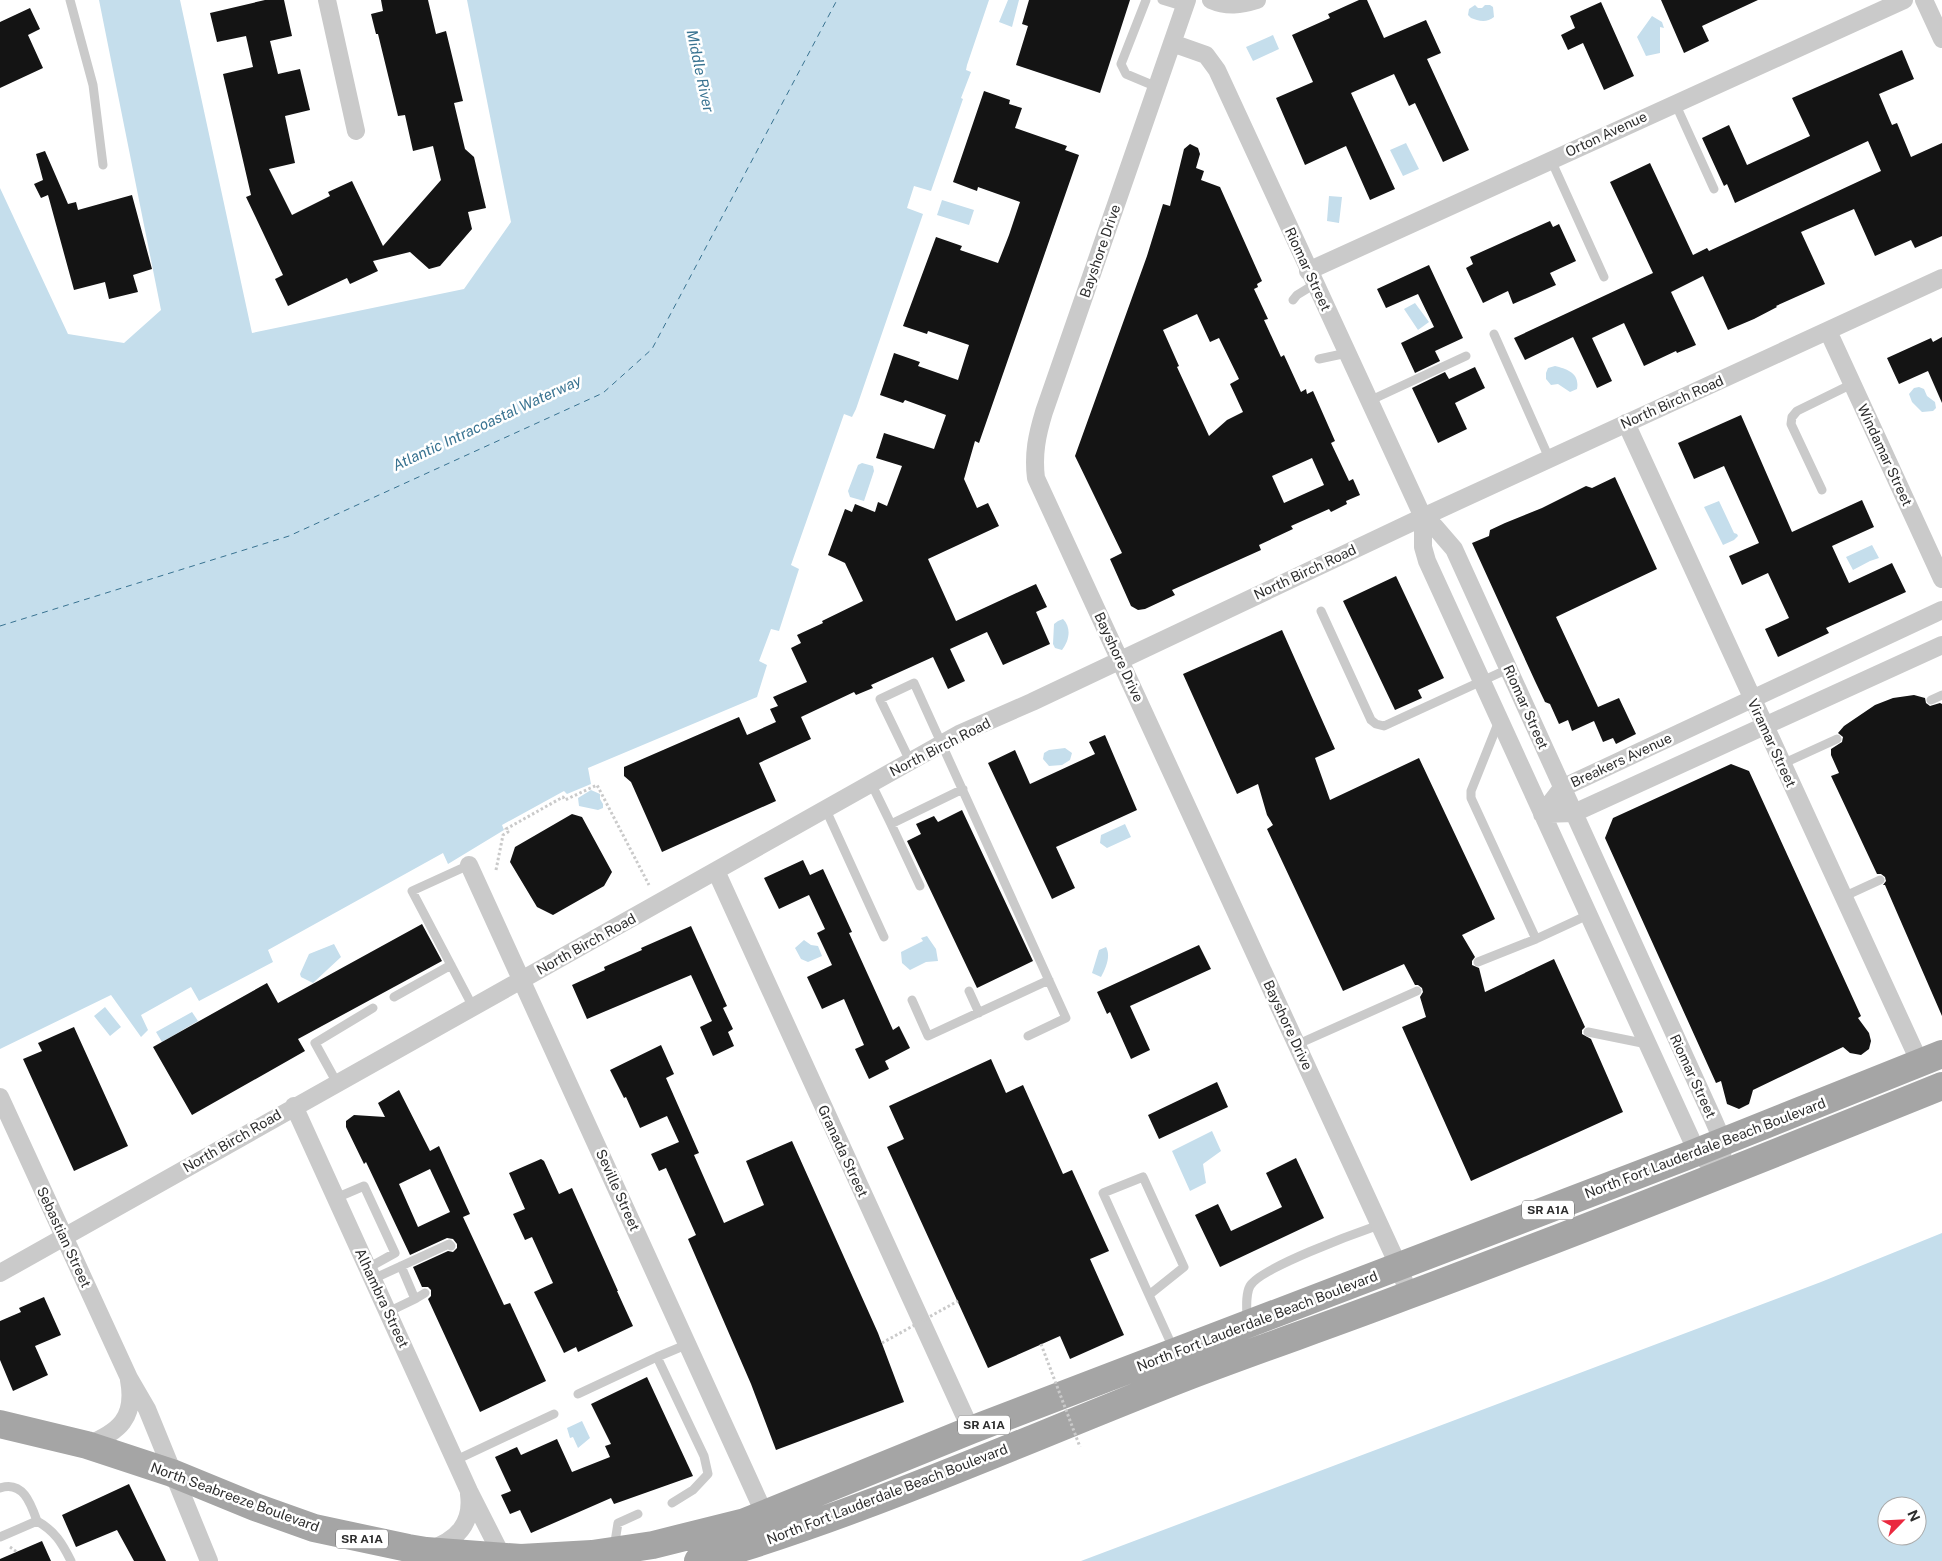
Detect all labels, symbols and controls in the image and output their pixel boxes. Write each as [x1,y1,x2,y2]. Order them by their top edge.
water label: Middle River [683,28,718,114]
street label: Orton Avenue [1563,108,1649,160]
street label: Bayshore Drive [1077,202,1123,300]
street label: Riomar Street [1282,225,1334,313]
water label: Atlantic Intracoastal Waterway [390,371,584,474]
street label: North Birch Road [1618,372,1726,432]
street label: Windamar Street [1854,401,1916,509]
street label: North Birch Road [1251,541,1359,603]
street label: Bayshore Drive [1091,609,1147,705]
street label: Riomar Street [1500,662,1552,752]
street label: Viramar Street [1745,696,1799,790]
street label: North Birch Road [887,715,993,779]
street label: Breakers Avenue [1568,730,1674,790]
street label: North Birch Road [534,910,638,978]
street label: Bayshore Drive [1260,977,1316,1073]
street label: Riomar Street [1667,1032,1719,1120]
street label: North Fort Lauderdale Beach Boulevard [1582,1095,1828,1201]
street label: Granada Street [815,1103,871,1199]
street label: North Birch Road [180,1106,284,1176]
street label: Seville Street [593,1147,643,1233]
street label: Sebastian Street [34,1184,94,1290]
road number: SR A1A [1522,1200,1574,1220]
street label: Alhambra Street [352,1246,412,1350]
street label: North Fort Lauderdale Beach Boulevard [1134,1268,1380,1374]
road number: SR A1A [958,1416,1010,1434]
street label: North Fort Lauderdale Beach Boulevard [764,1441,1010,1547]
street label: North Seabreeze Boulevard [148,1459,322,1535]
north arrow [1877,1496,1927,1546]
text: N [1904,1507,1923,1524]
road number: SR A1A [336,1530,388,1548]

